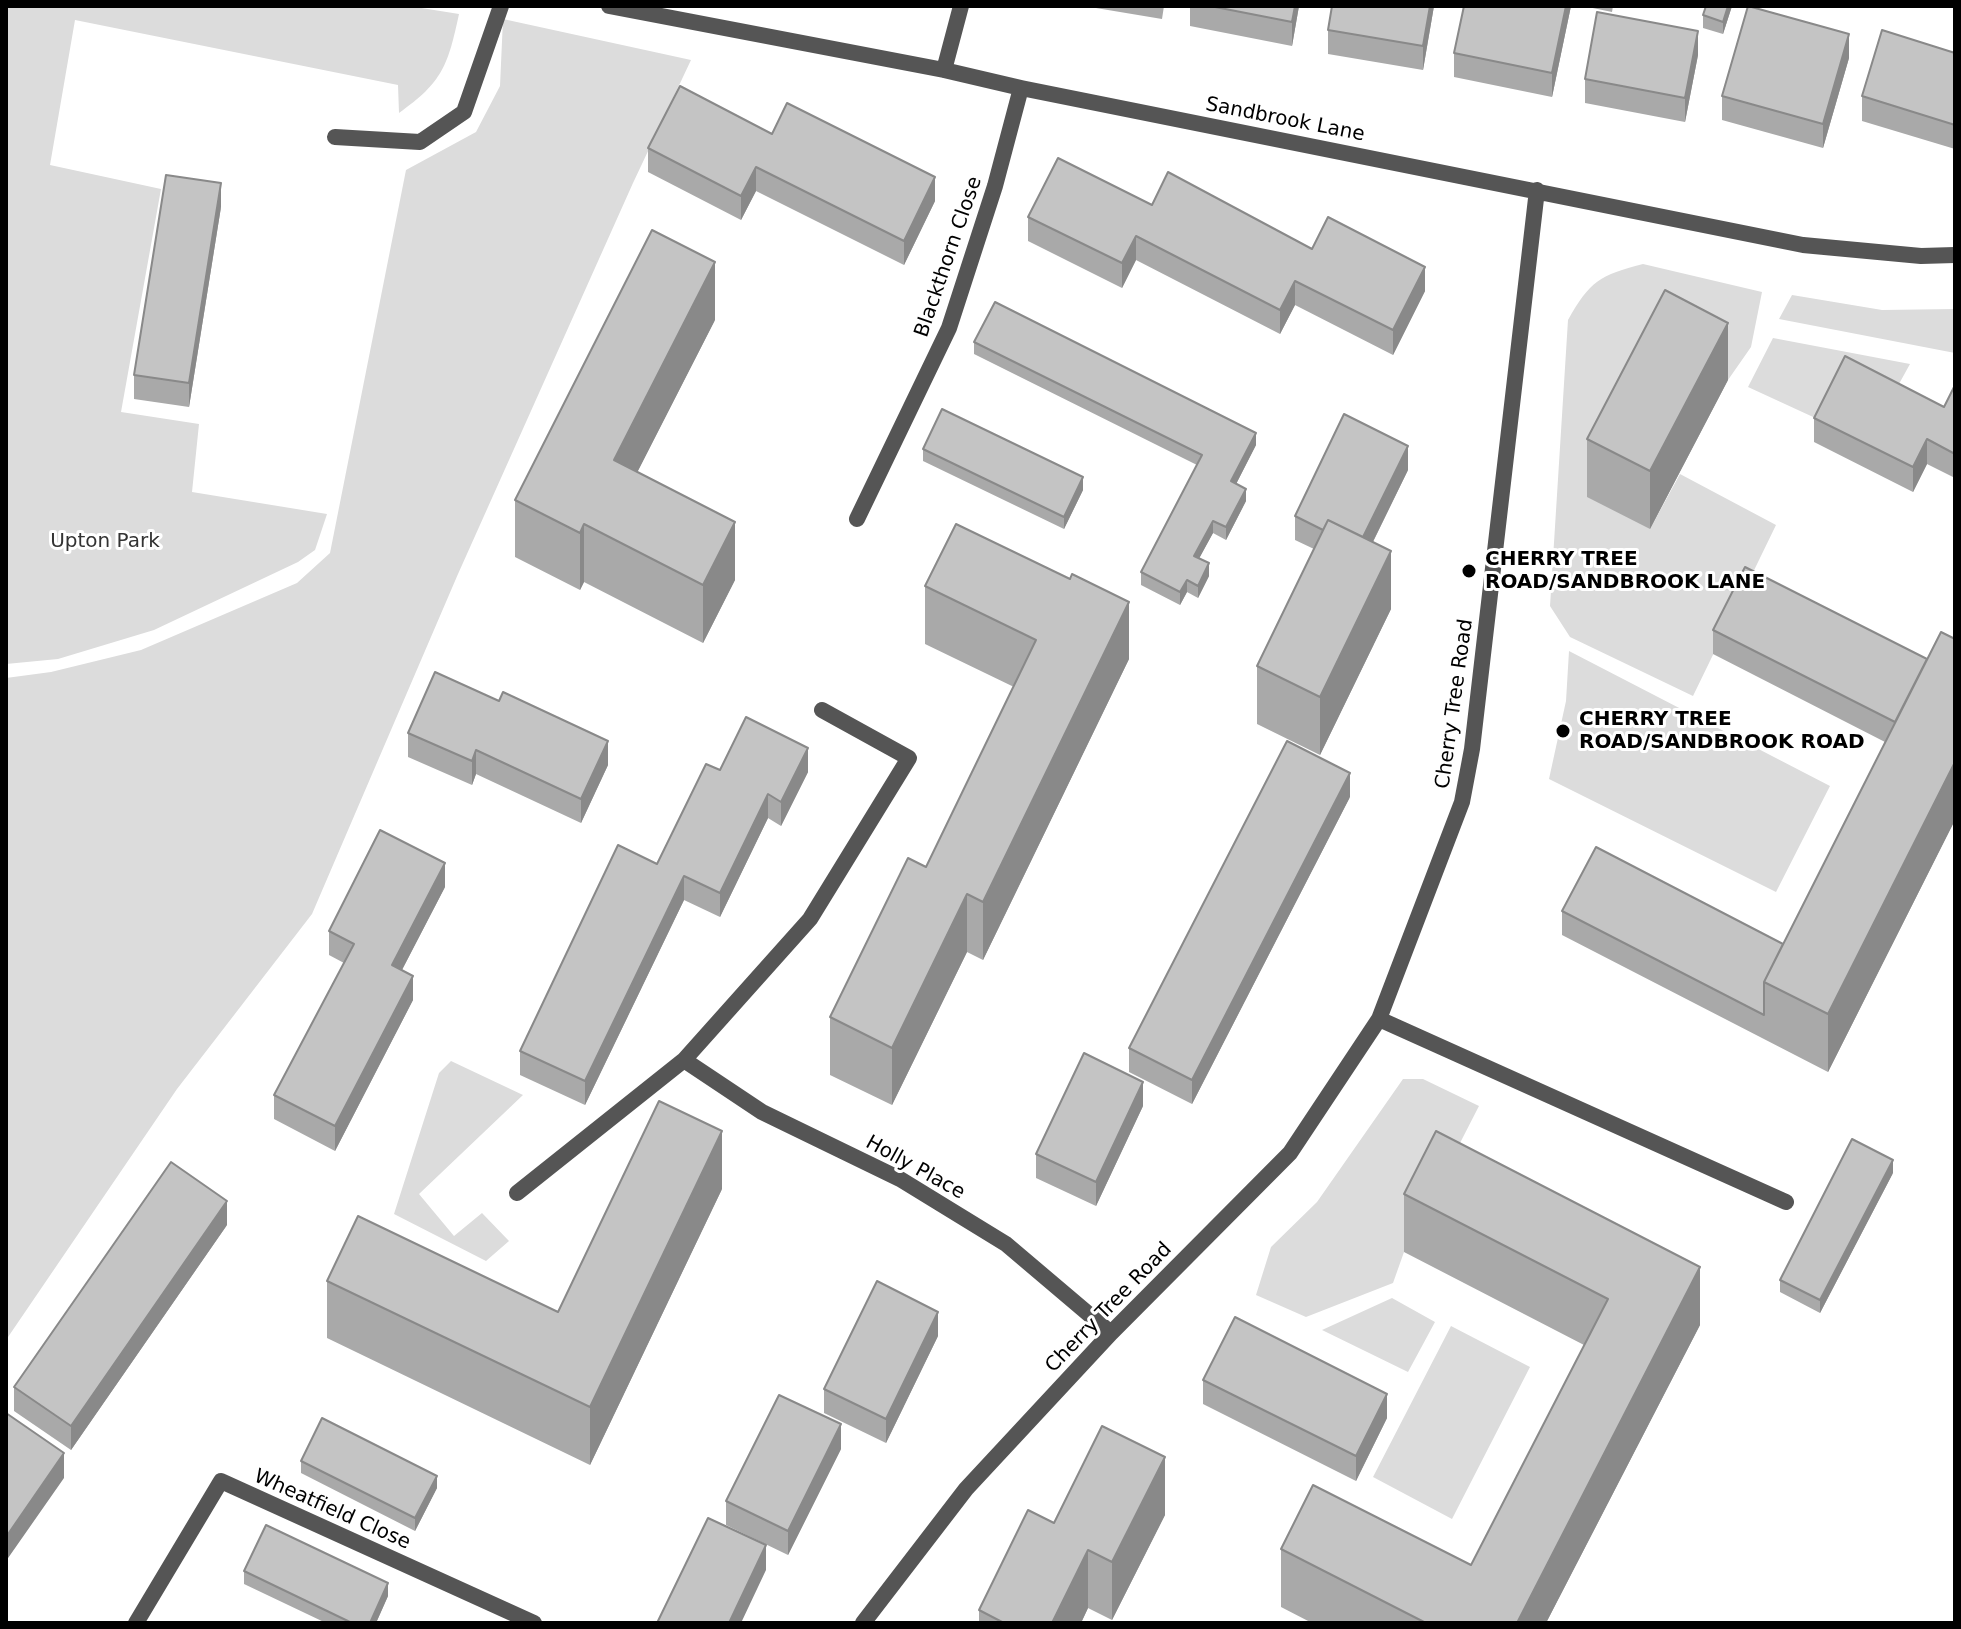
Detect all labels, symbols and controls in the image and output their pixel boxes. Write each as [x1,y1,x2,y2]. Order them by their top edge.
street label: Sandbrook Lane [1203,93,1367,147]
street label: Blackthorn Close [910,174,988,340]
park label: Upton Park [50,530,160,554]
place label: CHERRY TREE ROAD/SANDBROOK LANE [1485,548,1765,595]
marker: CHERRY TREE ROAD/SANDBROOK LANE [1460,562,1478,580]
street label: Cherry Tree Road [1431,617,1479,791]
place label: CHERRY TREE ROAD/SANDBROOK ROAD [1579,708,1865,755]
marker: CHERRY TREE ROAD/SANDBROOK ROAD [1554,722,1572,740]
street label: Holly Place [861,1131,969,1205]
street label: Cherry Tree Road [1041,1238,1177,1378]
street label: Wheatfield Close [250,1465,414,1555]

